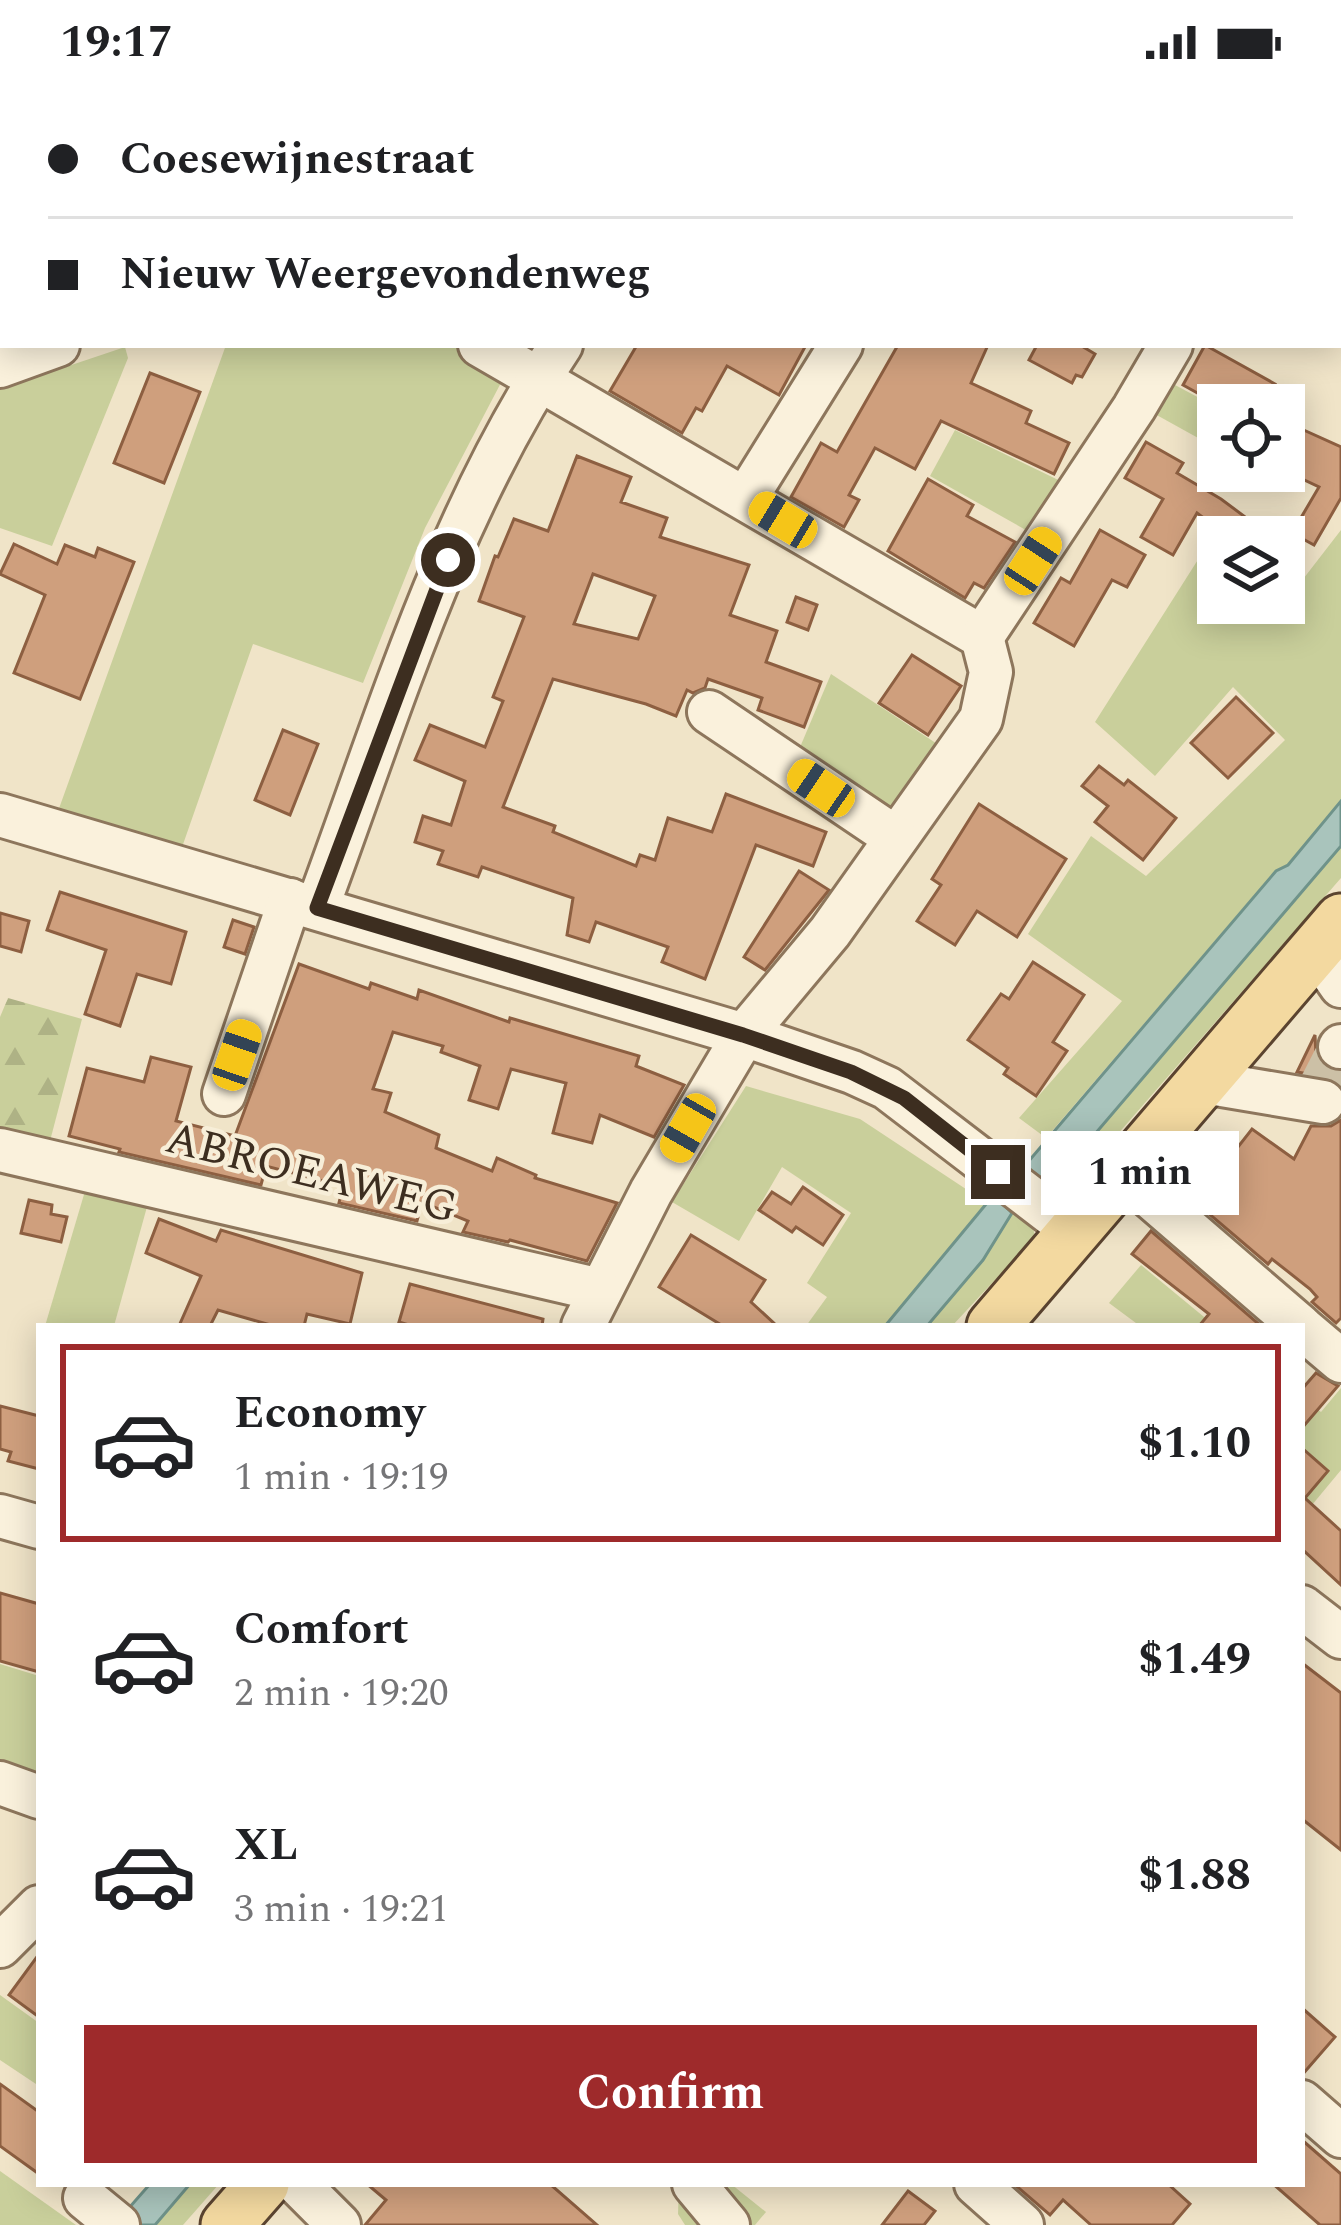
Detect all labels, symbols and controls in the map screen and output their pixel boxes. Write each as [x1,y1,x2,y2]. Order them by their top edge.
text: 19:17 [60,8,173,77]
text: Coesewijnestraat [120,125,475,194]
text: Nieuw Weergevondenweg [120,240,651,309]
map controls [1197,384,1305,624]
button: locate [1197,384,1305,492]
car [743,486,823,554]
button: layers [1197,516,1305,624]
car [998,521,1068,601]
route start [421,533,475,587]
car [781,753,861,823]
car [208,1015,266,1095]
car [654,1088,722,1168]
street label: ABROEAWEG [158,1104,465,1243]
callout: 1 min [1040,1130,1238,1214]
text: 1 min [1088,1143,1192,1202]
route end [971,1145,1025,1199]
text: Economy [234,1379,425,1448]
icon: car [90,1389,198,1497]
text: $1.10 [1138,1409,1251,1478]
text: 1 min · 19:19 [234,1448,449,1507]
text: Comfort [234,1595,409,1664]
icon: car [90,1605,198,1713]
text: $1.49 [1138,1625,1251,1694]
text: 2 min · 19:20 [234,1664,449,1723]
text: XL [234,1811,298,1880]
icon: car [90,1821,198,1929]
text: $1.88 [1138,1841,1251,1910]
text: 3 min · 19:21 [234,1880,449,1939]
button: Confirm [84,2025,1257,2163]

